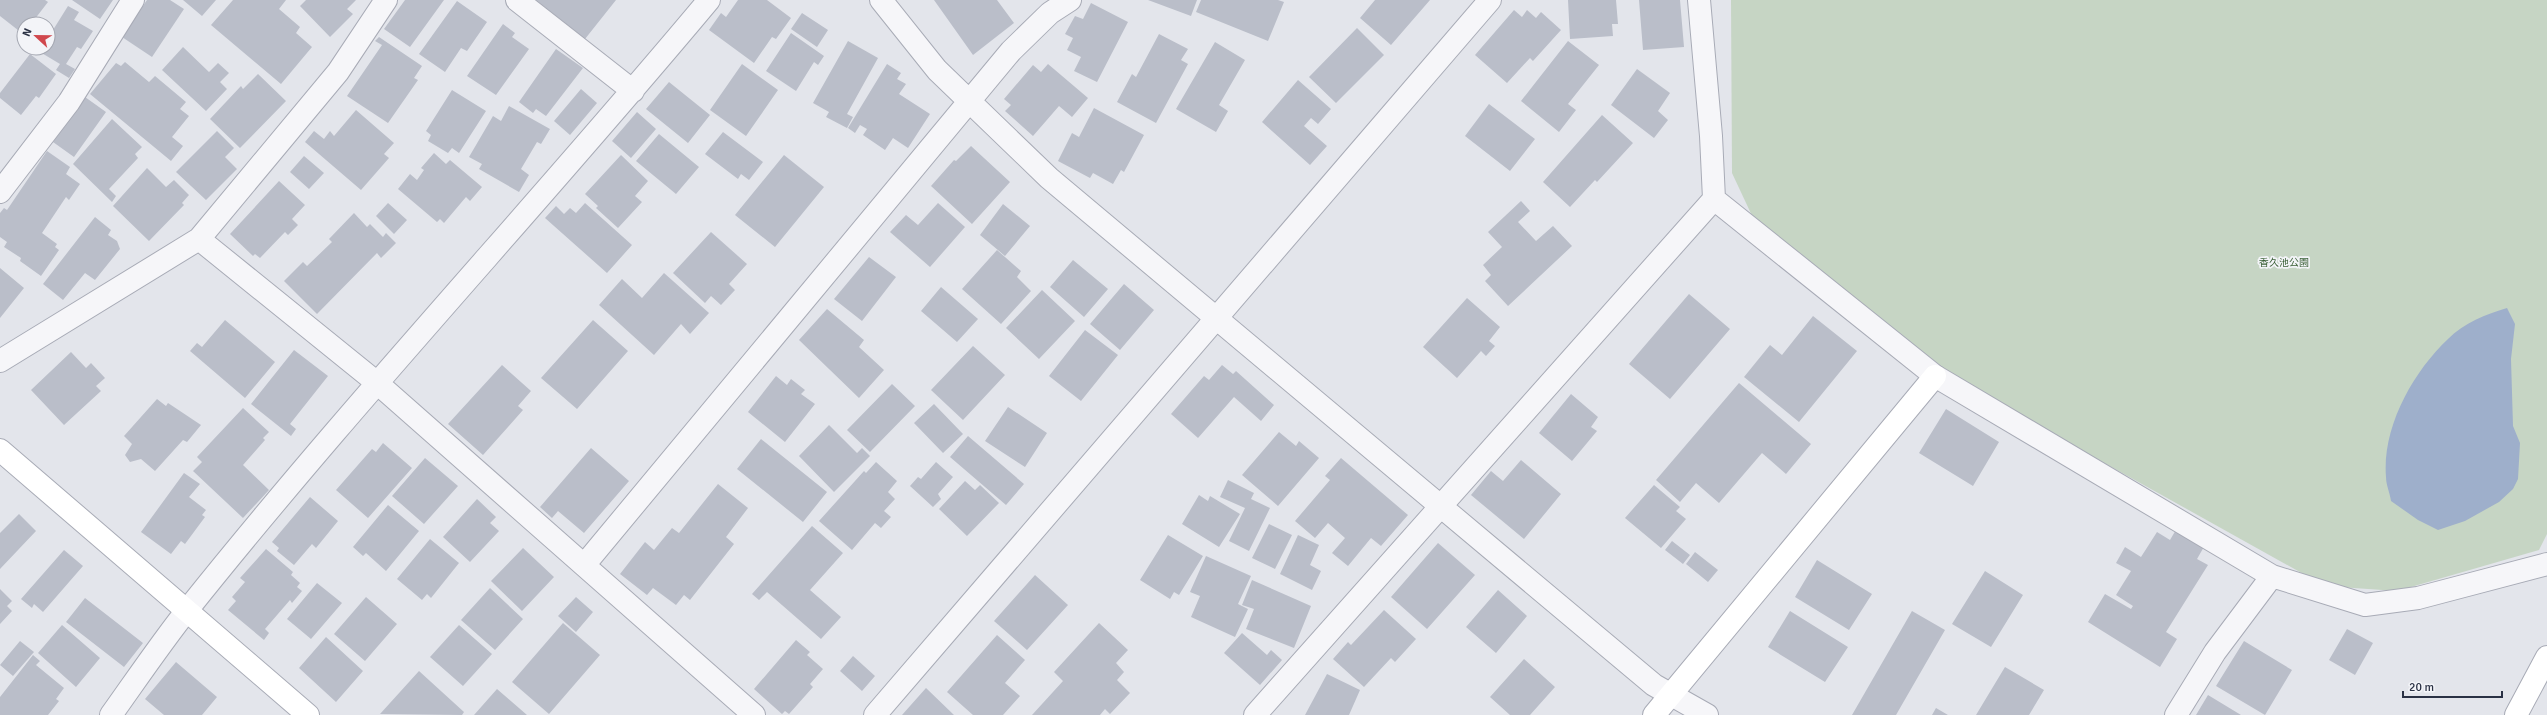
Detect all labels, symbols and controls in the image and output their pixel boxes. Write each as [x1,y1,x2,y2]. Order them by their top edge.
north arrow [16,16,56,56]
text: N [20,26,35,38]
park label: 香久池公園 [2259,257,2309,269]
scale bar [2403,673,2502,699]
text: 20 m [2409,680,2434,695]

